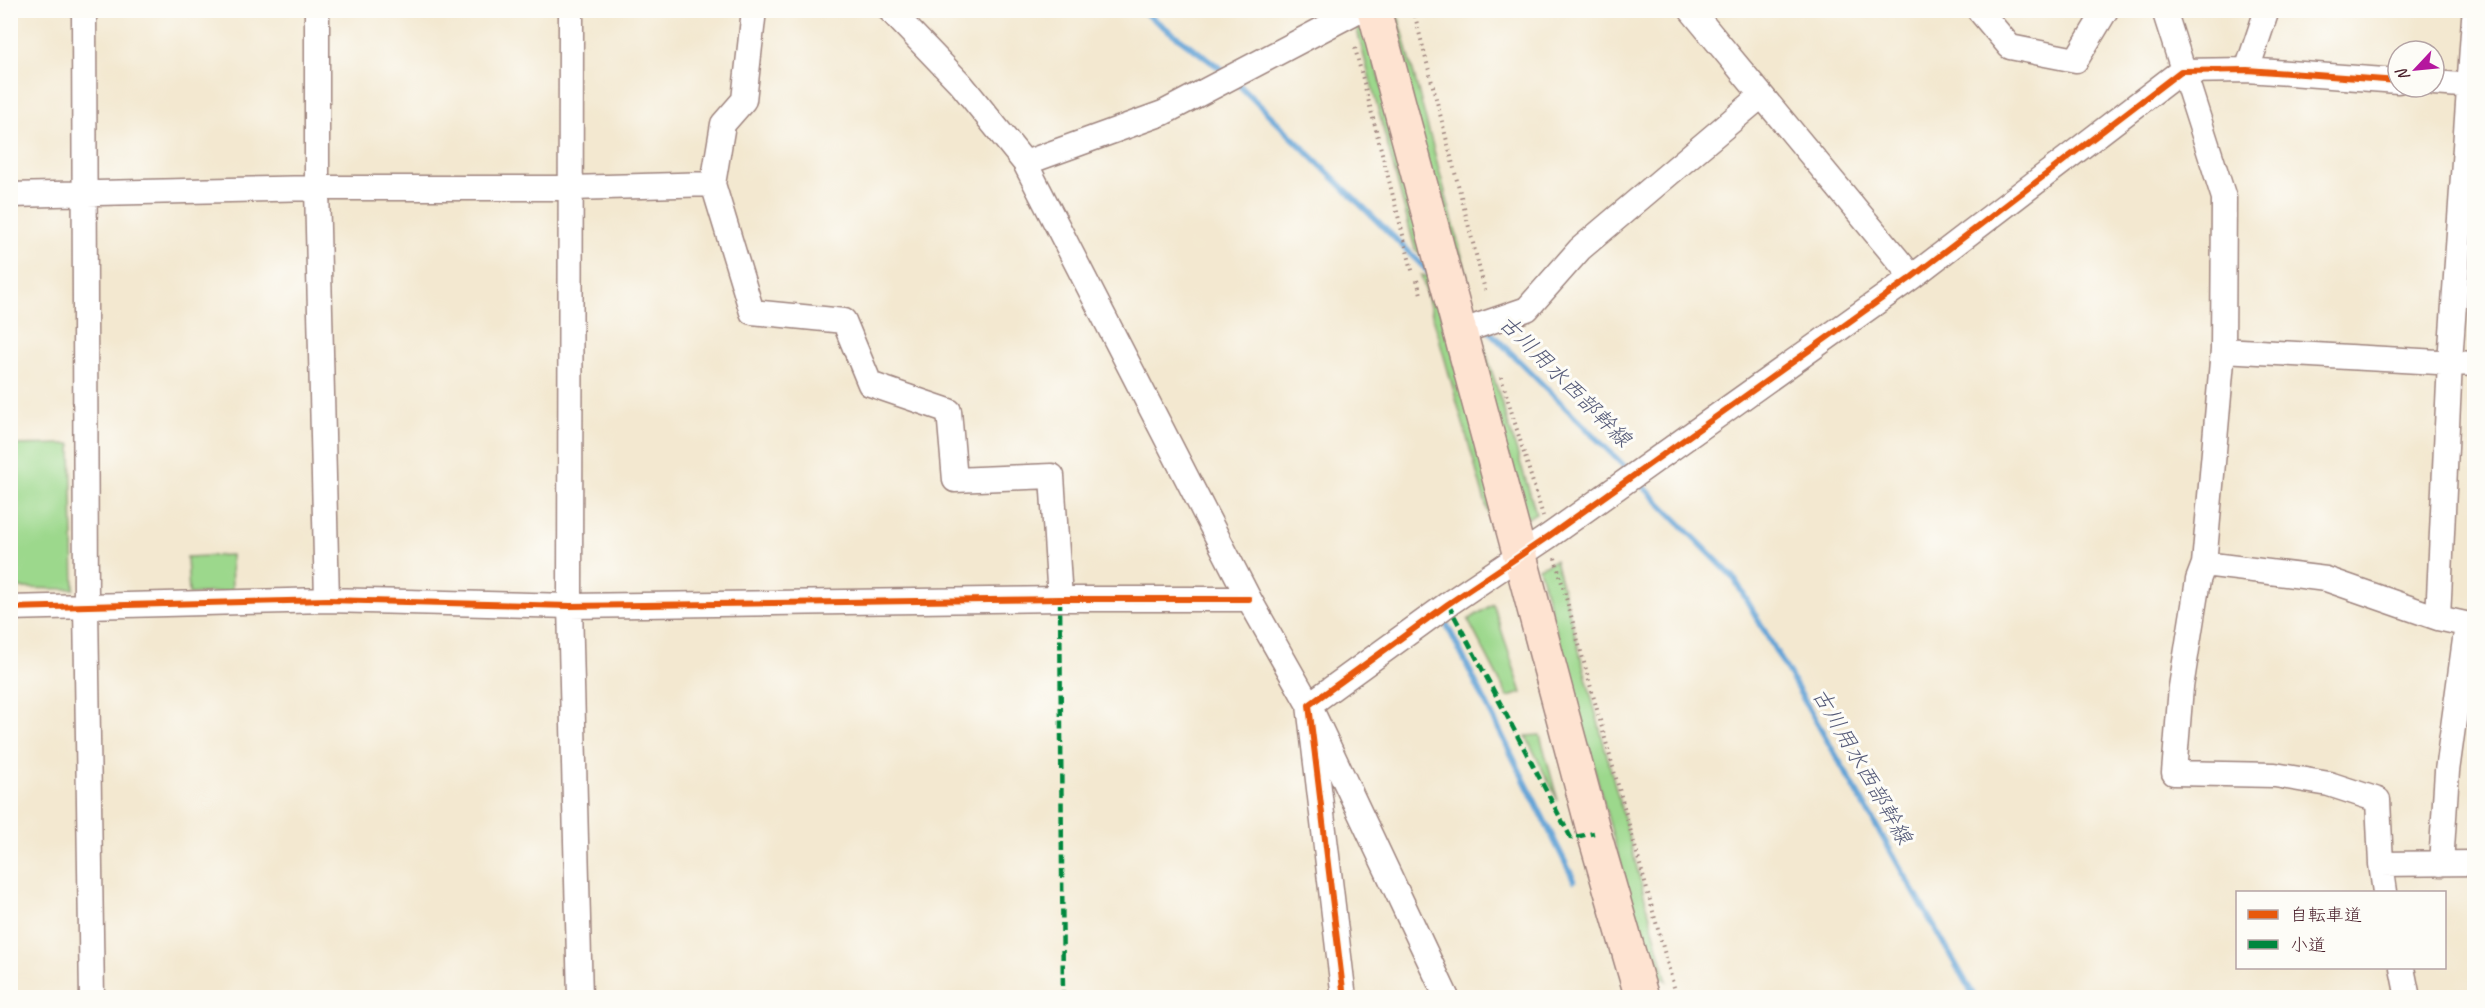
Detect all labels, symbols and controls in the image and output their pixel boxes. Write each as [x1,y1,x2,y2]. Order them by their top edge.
north arrow [2386,39,2446,99]
text: N [2391,64,2415,84]
water label: 古川用水西部幹線 [1493,309,1638,454]
water label: 古川用水西部幹線 [1806,683,1919,850]
legend [2236,891,2446,969]
text: 自転車道 [2290,904,2362,926]
text: 小道 [2290,934,2326,956]

